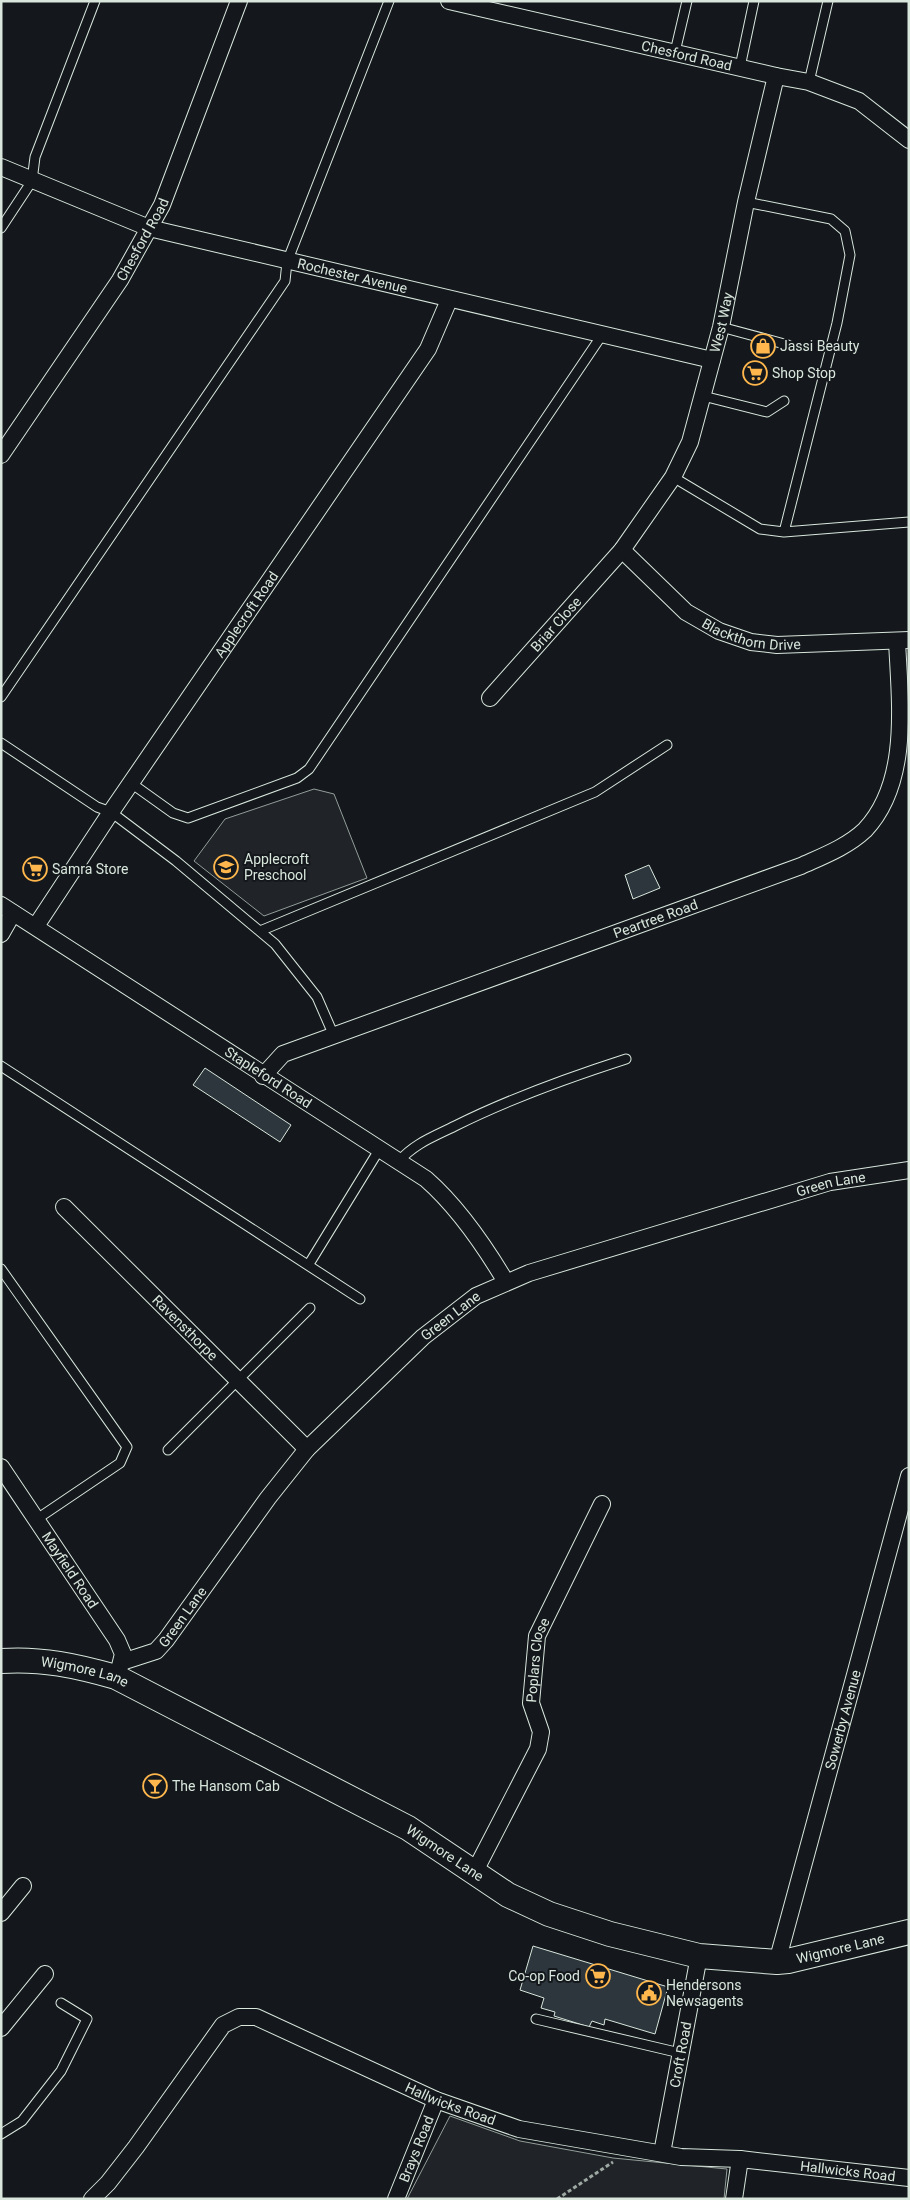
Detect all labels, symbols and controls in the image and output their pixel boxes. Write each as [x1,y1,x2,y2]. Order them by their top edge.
street label: Chesford Road [640,37,734,74]
street label: Chesford Road [113,196,172,284]
street label: Rochester Avenue [296,255,409,296]
street label: West Way [706,290,736,354]
shop icon: Jassi Beauty [750,333,776,359]
place label: Jassi Beauty [780,338,860,354]
supermarket icon: Shop Stop [742,360,768,386]
place label: Shop Stop [772,365,836,381]
street label: Applecroft Road [211,568,281,660]
street label: Briar Close [527,593,584,655]
street label: Blackthorn Drive [699,615,801,653]
place label: Applecroft Preschool [244,851,309,883]
school or university icon: Applecroft Preschool [213,854,239,880]
supermarket icon: Samra Store [22,856,48,882]
place label: Samra Store [52,861,129,877]
street label: Peartree Road [611,896,700,941]
street label: Stapleford Road [222,1043,315,1111]
street label: Green Lane [794,1169,867,1200]
street label: Green Lane [418,1288,483,1344]
street label: Ravensthorpe [149,1292,221,1364]
street label: Mayfield Road [39,1529,101,1611]
street label: Green Lane [155,1584,210,1650]
street label: Poplars Close [523,1615,553,1703]
street label: Wigmore Lane [40,1653,131,1690]
street label: Sowerby Avenue [822,1668,864,1771]
bar icon: The Hansom Cab [142,1773,168,1799]
place label: The Hansom Cab [172,1778,280,1794]
street label: Wigmore Lane [403,1821,487,1884]
street label: Wigmore Lane [795,1930,886,1967]
supermarket icon: Co-op Food [585,1963,611,1989]
place label: Co-op Food [508,1968,580,1984]
place label: Hendersons Newsagents [666,1977,744,2009]
public building icon: Hendersons Newsagents [636,1980,662,2006]
street label: Croft Road [666,2020,694,2089]
street label: Hallwicks Road [403,2079,498,2128]
street label: Brays Road [396,2113,437,2184]
street label: Hallwicks Road [799,2158,896,2184]

